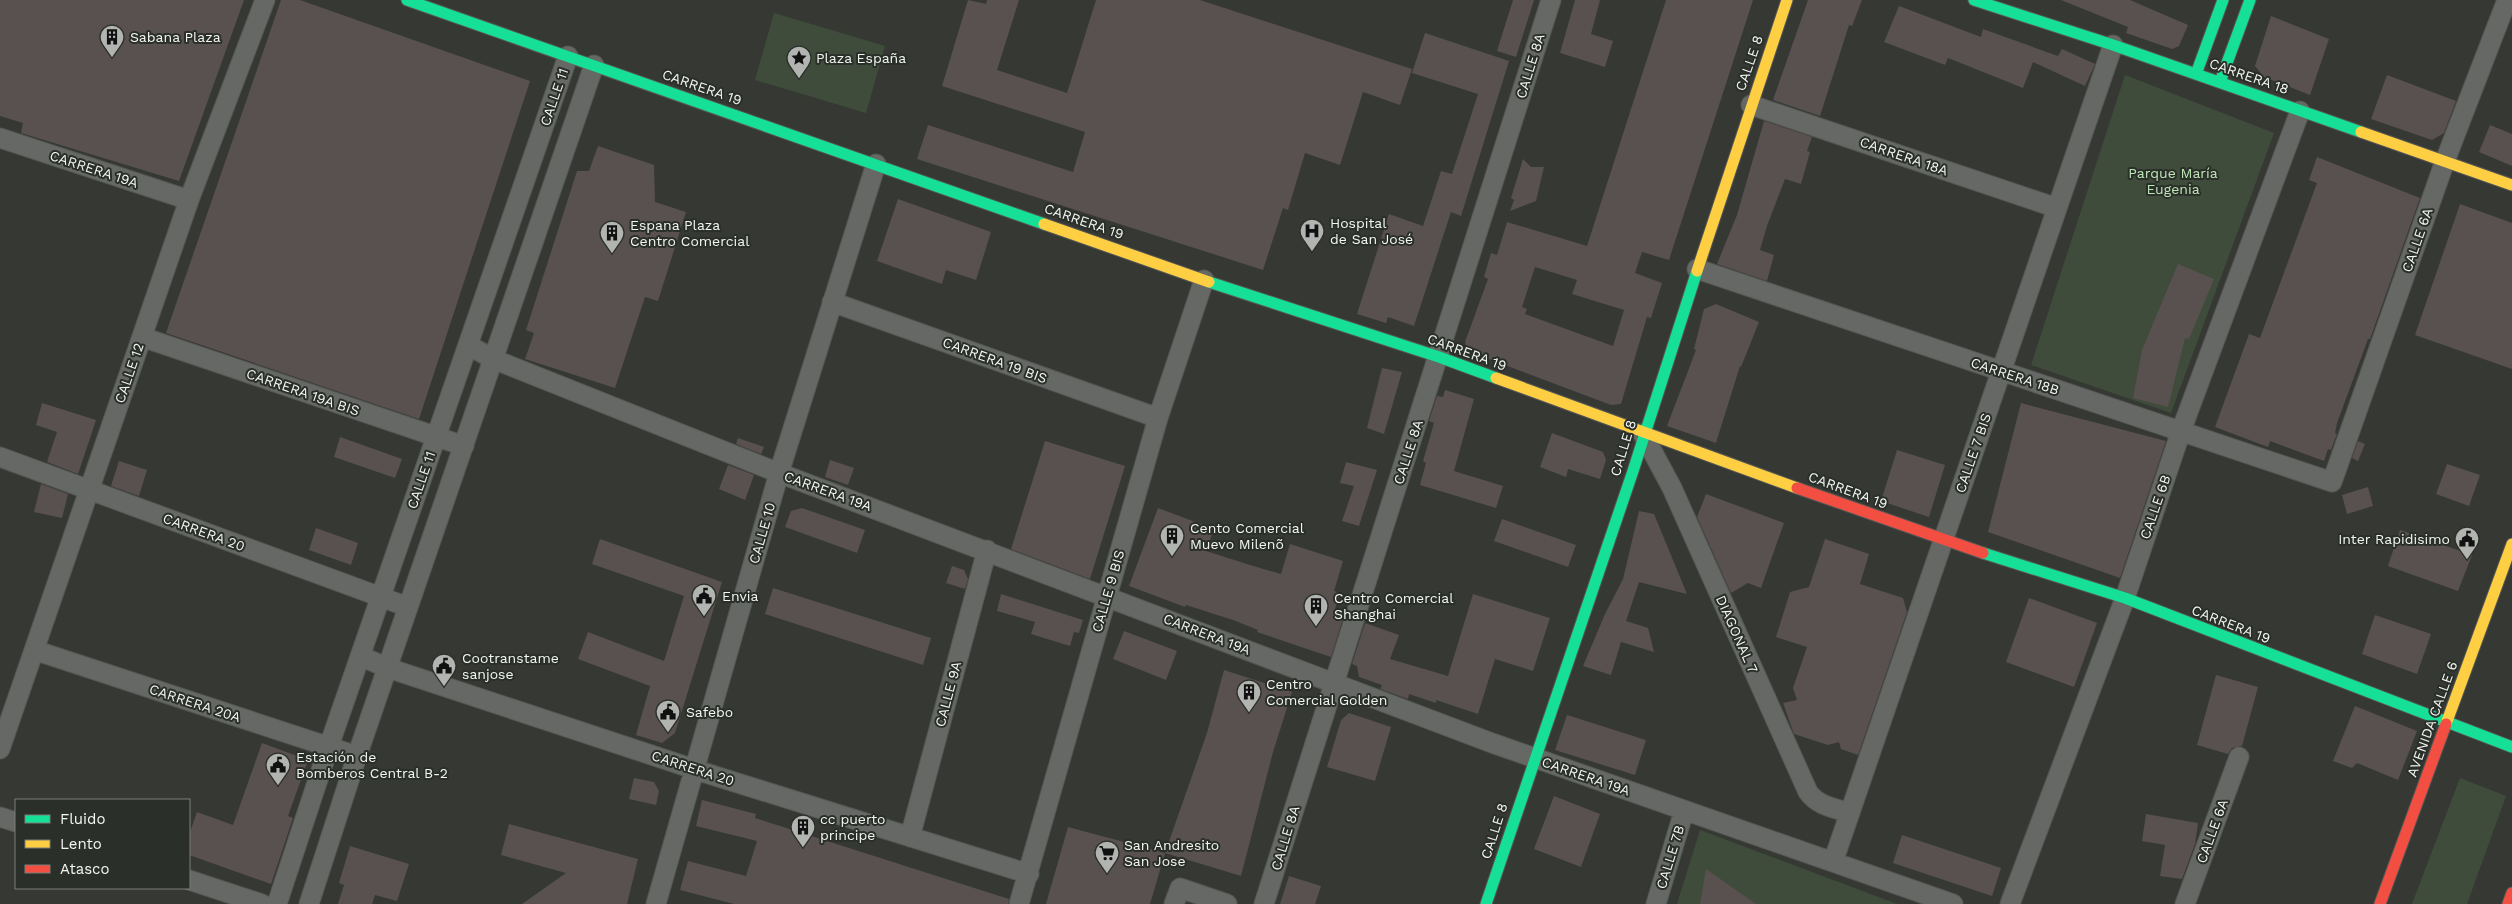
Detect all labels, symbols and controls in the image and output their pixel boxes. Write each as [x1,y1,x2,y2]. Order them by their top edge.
building icon: Sabana Plaza [99,24,125,58]
place label: Sabana Plaza [130,29,221,45]
street label: CALLE 8A [1513,32,1547,100]
street label: CALLE 8 [1732,33,1766,93]
place icon: Plaza España [786,45,812,79]
place label: Plaza España [816,50,906,66]
street label: CARRERA 18 [2207,55,2291,97]
street label: CALLE 11 [537,66,571,128]
street label: CARRERA 19 [660,66,744,108]
street label: CARRERA 18A [1858,133,1950,179]
street label: CARRERA 19A [48,147,140,191]
park label: Parque María Eugenia [2128,165,2218,197]
street label: CARRERA 19 [1042,200,1126,242]
street label: CALLE 6A [2399,206,2435,274]
place label: Hospital de San José [1330,215,1413,247]
place label: Espana Plaza Centro Comercial [630,217,750,249]
hospital icon: Hospital de San José [1299,218,1325,252]
building icon: Espana Plaza Centro Comercial [599,220,625,254]
street label: CARRERA 19 [1425,330,1509,374]
street label: CARRERA 19 BIS [941,334,1049,386]
street label: CALLE 12 [111,341,147,405]
street label: CARRERA 18B [1969,354,2061,398]
street label: CARRERA 19A BIS [244,365,362,419]
street label: CALLE 7 BIS [1952,411,1994,495]
street label: CALLE 8A [1390,418,1426,486]
street label: CALLE 8 [1607,418,1639,478]
street label: CALLE 11 [404,449,438,511]
street label: CARRERA 19A [782,468,874,514]
street label: CARRERA 19 [1806,468,1890,512]
street label: CALLE 6B [2137,473,2173,541]
street label: CALLE 10 [746,500,778,566]
street label: CARRERA 20 [161,510,247,554]
place label: Cento Comercial Muevo Milenõ [1190,520,1305,552]
building icon: Cento Comercial Muevo Milenõ [1159,523,1185,557]
public building icon: Inter Rapidisimo [2454,526,2480,560]
place label: Inter Rapidisimo [2338,531,2450,547]
street label: CALLE 9 BIS [1089,548,1127,634]
public building icon: Envia [691,583,717,617]
place label: Envia [722,588,758,604]
place label: Centro Comercial Shanghai [1334,590,1454,622]
building icon: Centro Comercial Shanghai [1303,593,1329,627]
street label: DIAGONAL 7 [1713,593,1761,675]
street label: CARRERA 19 [2189,602,2273,646]
street label: CARRERA 19A [1161,610,1253,658]
place label: Cootranstame sanjose [462,650,559,682]
public building icon: Cootranstame sanjose [431,653,457,687]
street label: AVENIDA CALLE 6 [2404,659,2460,779]
street label: CALLE 9A [932,660,964,728]
place label: Centro Comercial Golden [1266,676,1387,708]
building icon: Centro Comercial Golden [1236,679,1262,713]
street label: CARRERA 20A [147,681,243,725]
public building icon: Safebo [655,699,681,733]
place label: Safebo [686,704,733,720]
street label: CARRERA 20 [650,747,736,789]
place label: Estación de Bomberos Central B-2 [296,749,448,781]
public building icon: Estación de Bomberos Central B-2 [265,752,291,786]
street label: CARRERA 19A [1540,753,1632,799]
street label: CALLE 6A [2193,797,2231,865]
legend [15,799,190,889]
street label: CALLE 8 [1477,801,1511,861]
street label: CALLE 8A [1268,804,1302,872]
text: Fluido [60,810,105,828]
place label: cc puerto principe [820,811,886,843]
building icon: cc puerto principe [790,814,816,848]
street label: CALLE 7B [1653,823,1687,891]
text: Lento [60,835,102,853]
place label: San Andresito San Jose [1124,837,1219,869]
supermarket icon: San Andresito San Jose [1094,840,1120,874]
text: Atasco [60,860,109,878]

